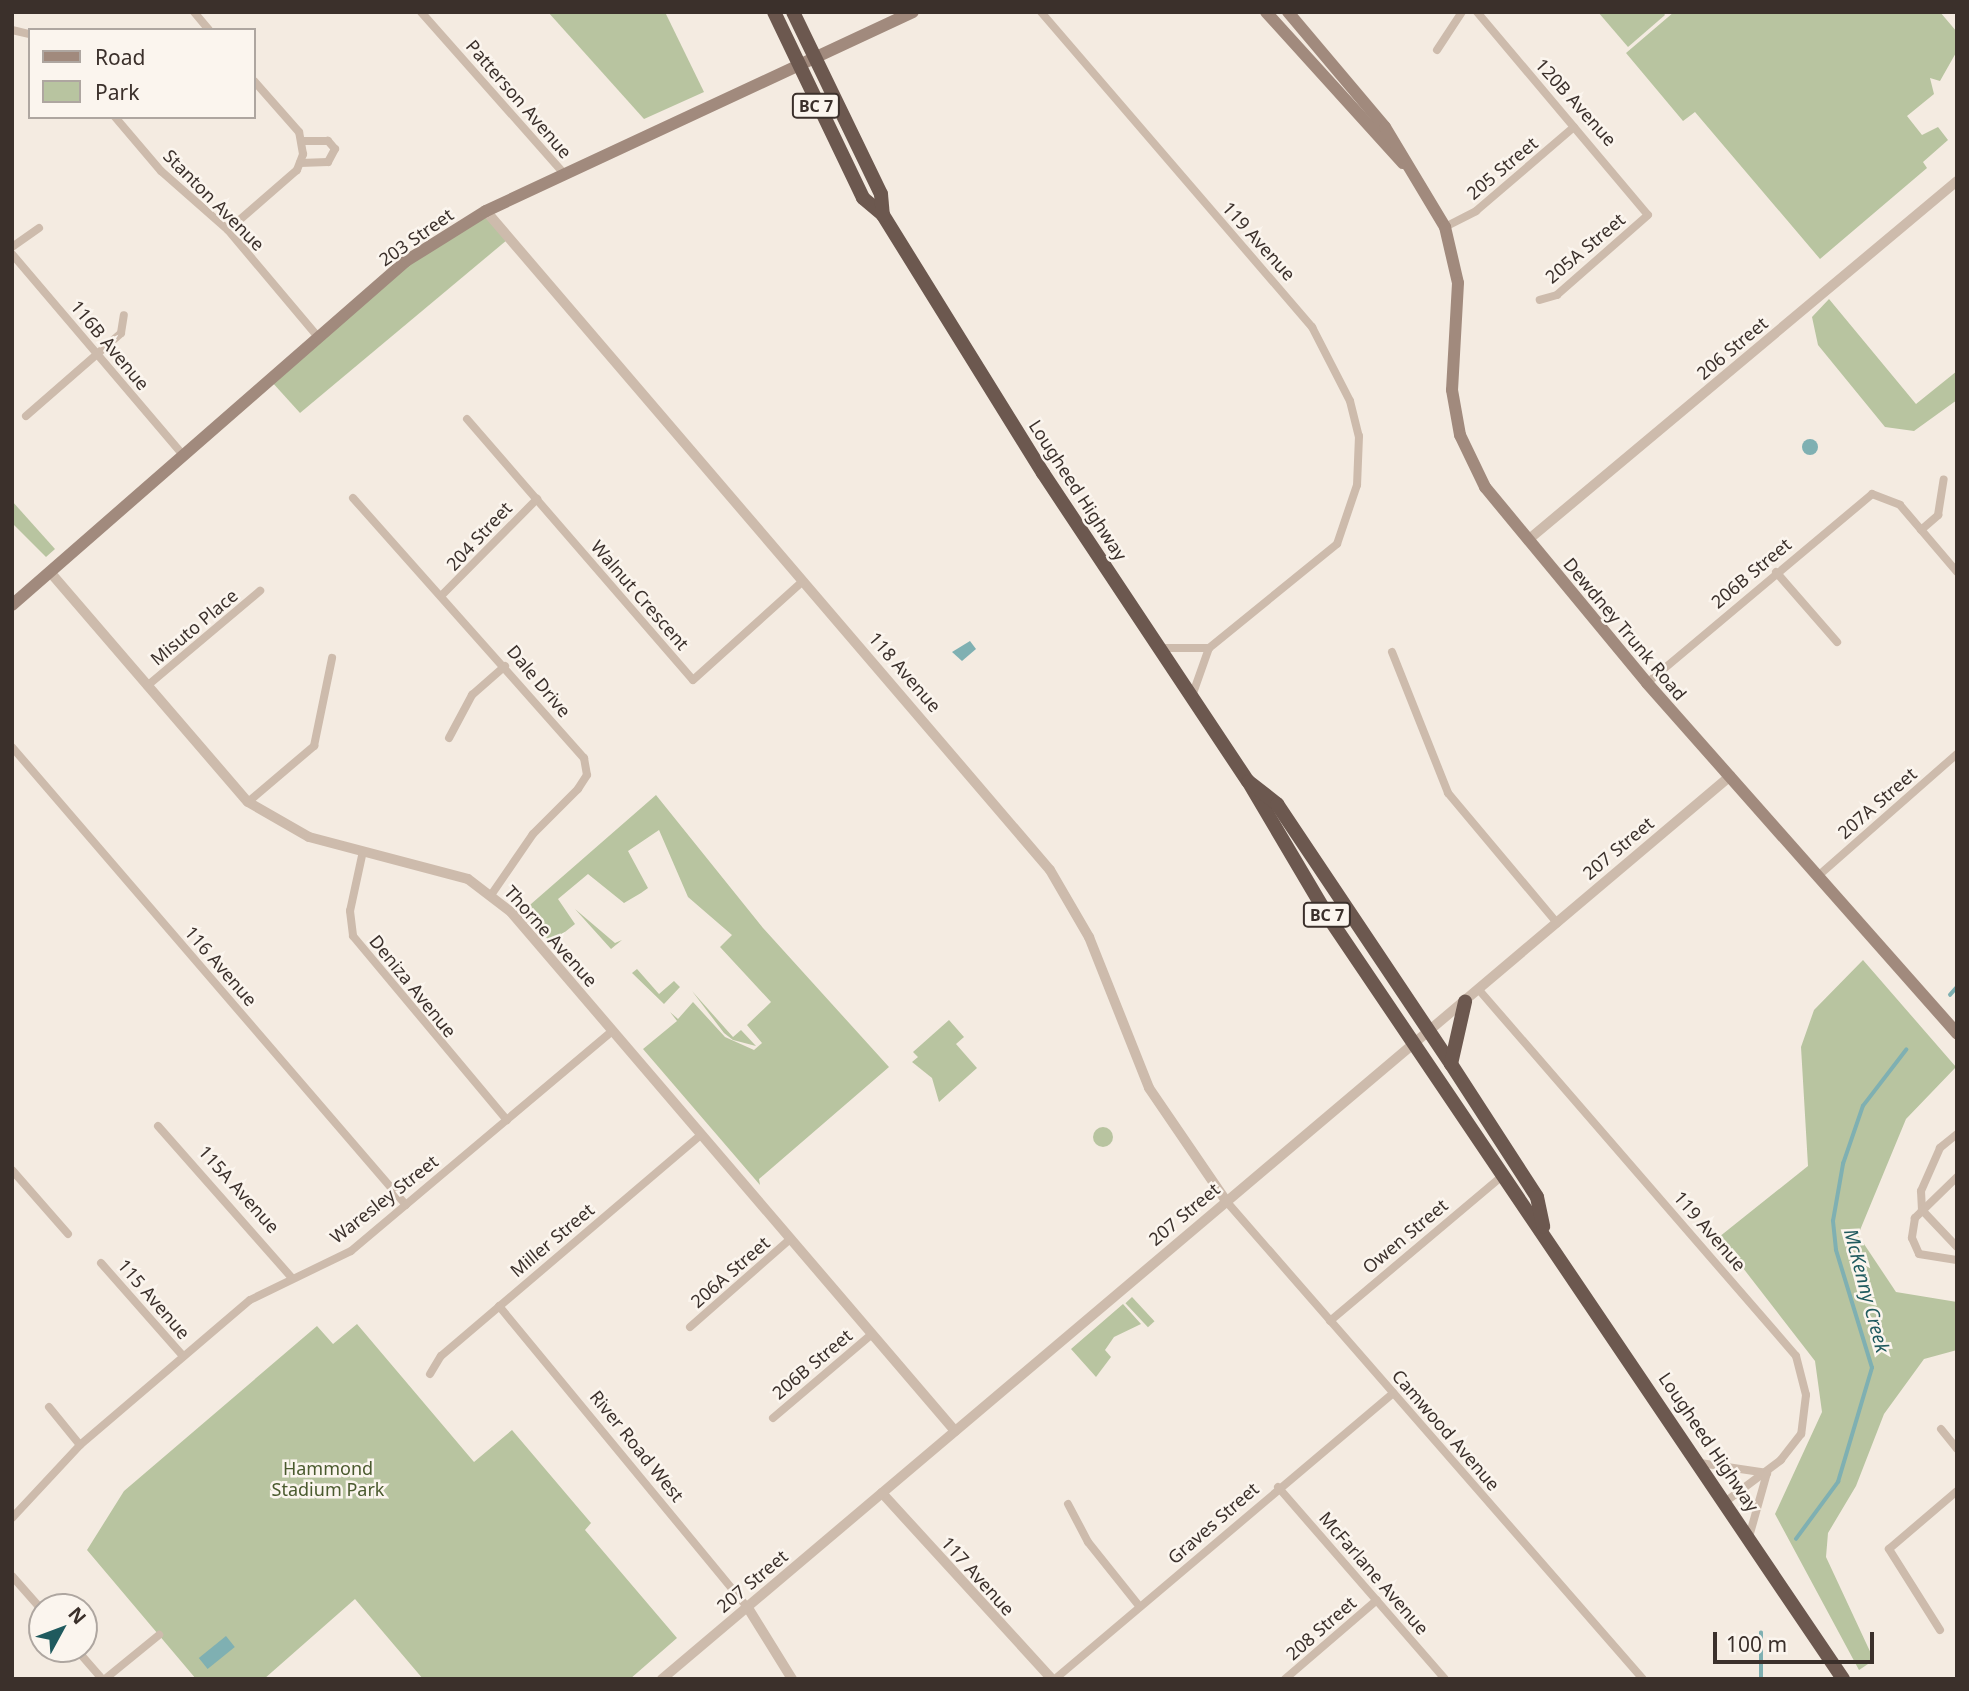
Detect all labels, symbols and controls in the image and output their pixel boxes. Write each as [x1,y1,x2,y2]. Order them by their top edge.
legend [28,28,256,119]
street label: Patterson Avenue [462,35,576,163]
text: Road [95,43,145,71]
street label: 120B Avenue [1531,54,1621,150]
text: Park [95,78,139,106]
road number: BC 7 [792,94,840,118]
street label: 205 Street [1462,132,1542,204]
street label: Stanton Avenue [159,145,269,255]
street label: 119 Avenue [1218,197,1300,285]
street label: 203 Street [375,204,457,270]
street label: 205A Street [1541,208,1629,288]
street label: 116B Avenue [66,296,154,394]
street label: 206 Street [1692,312,1772,384]
street label: Lougheed Highway [1024,416,1132,564]
street label: 204 Street [442,497,516,575]
street label: 206B Street [1707,533,1795,613]
street label: Walnut Crescent [587,536,693,654]
street label: Dewdney Trunk Road [1559,553,1691,705]
street label: Misuto Place [146,584,242,670]
street label: 118 Avenue [864,628,946,716]
street label: Dale Drive [503,641,575,721]
street label: 207A Street [1833,763,1921,843]
street label: 207 Street [1578,812,1658,884]
street label: Thorne Avenue [500,881,602,991]
road number: BC 7 [1302,903,1352,928]
street label: 116 Avenue [180,922,262,1010]
street label: Deniza Avenue [365,930,461,1042]
street label: 115A Avenue [194,1141,284,1237]
street label: Waresley Street [326,1150,442,1248]
street label: 207 Street [1144,1178,1224,1250]
street label: 119 Avenue [1669,1187,1751,1275]
street label: Owen Street [1358,1194,1452,1278]
street label: Miller Street [506,1199,598,1281]
water label: McKenny Creek [1839,1227,1893,1355]
street label: 206A Street [686,1232,774,1312]
street label: 115 Avenue [113,1255,195,1343]
street label: 206B Street [768,1324,856,1404]
street label: Camwood Avenue [1388,1365,1504,1495]
street label: Lougheed Highway [1654,1368,1764,1516]
street label: River Road West [586,1386,688,1506]
park label: Hammond Stadium Park [272,1458,384,1500]
street label: Graves Street [1163,1478,1263,1568]
street label: McFarlane Avenue [1315,1507,1433,1639]
street label: 117 Avenue [937,1532,1019,1620]
street label: 207 Street [712,1545,792,1617]
street label: 208 Street [1282,1592,1360,1664]
north arrow [28,1593,98,1663]
text: N [62,1601,92,1630]
scale bar [1717,1618,1878,1662]
text: 100 m [1726,1630,1787,1658]

